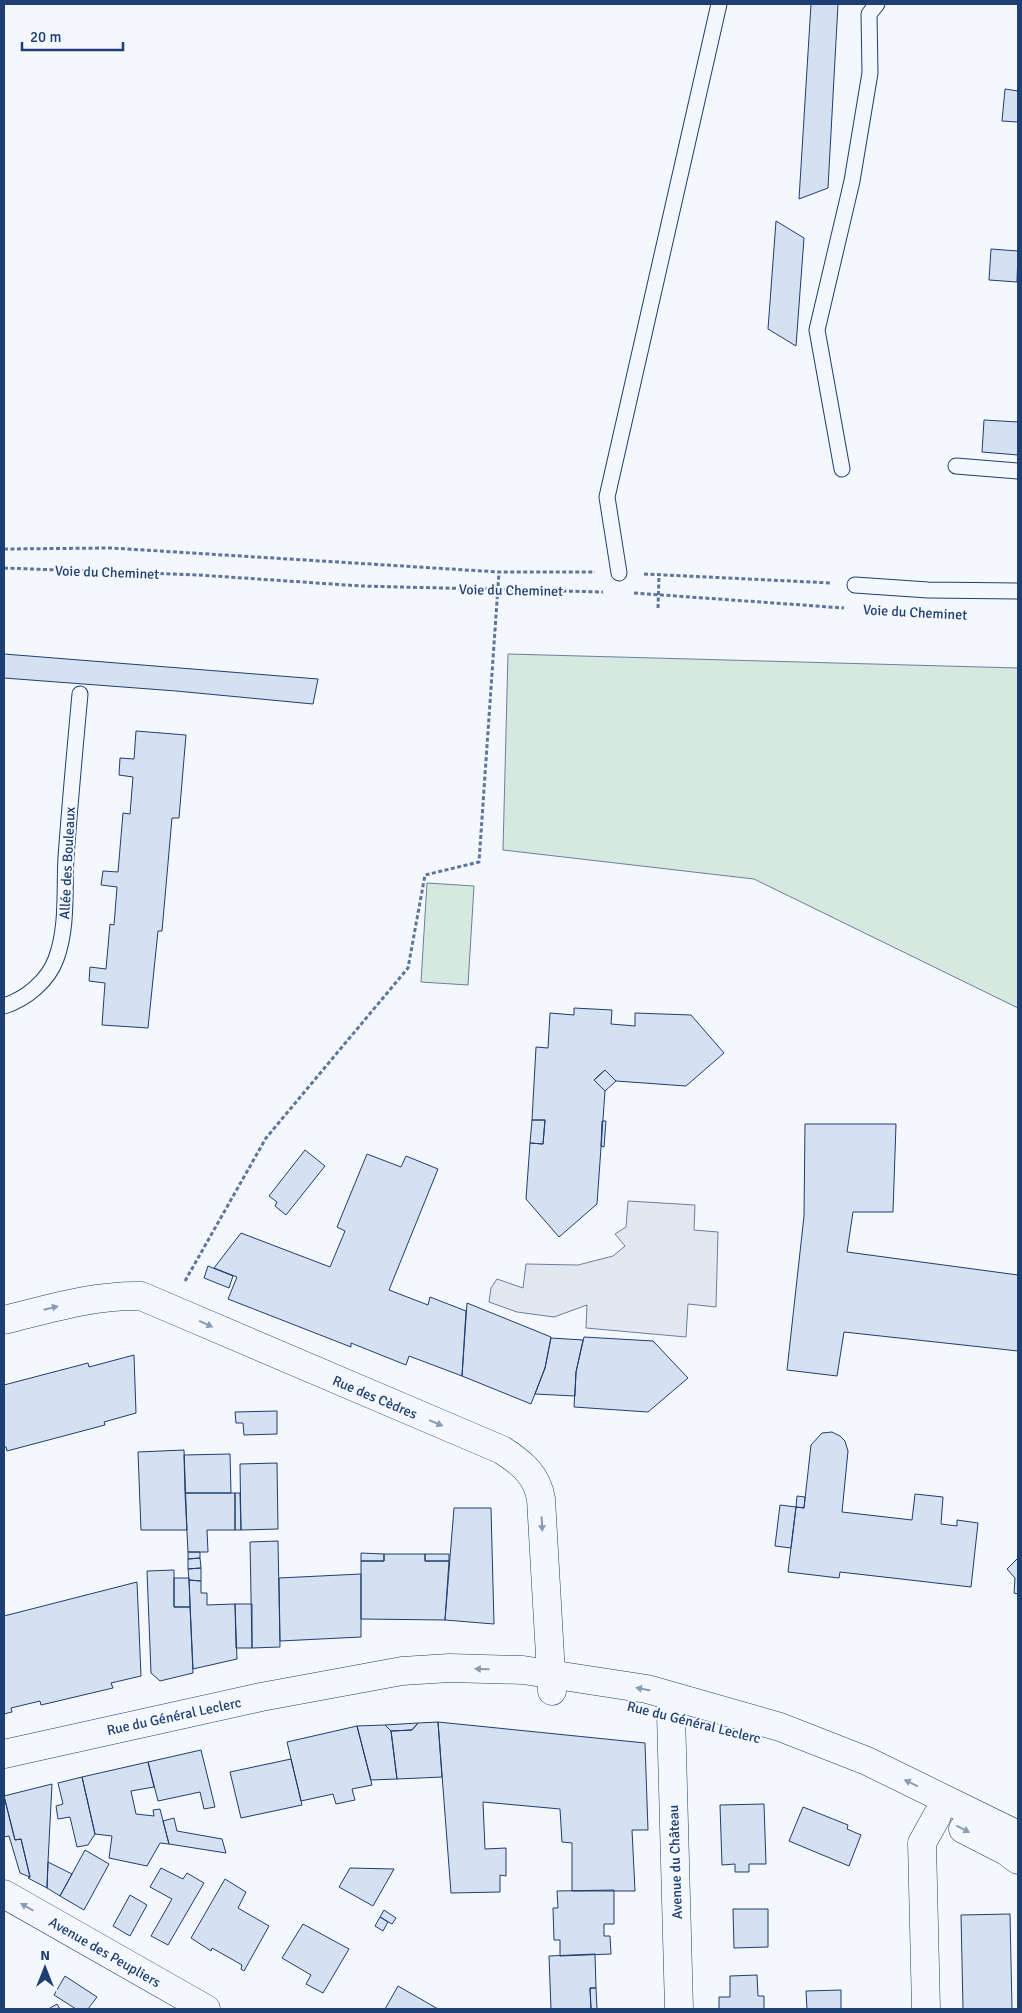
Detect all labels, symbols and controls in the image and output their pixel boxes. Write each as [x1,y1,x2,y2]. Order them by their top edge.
scale bar [22,20,124,52]
text: 20 m [30,28,61,46]
street label: Voie du Cheminet [55,562,159,583]
street label: Voie du Cheminet [459,581,563,600]
street label: Voie du Cheminet [862,601,968,624]
street label: Allée des Bouleaux [56,806,79,920]
one-way arrow [44,1304,59,1312]
one-way arrow [199,1320,213,1328]
street label: Rue des Cèdres [330,1372,420,1423]
one-way arrow [429,1419,443,1427]
one-way arrow [539,1517,547,1533]
one-way arrow [474,1665,490,1673]
one-way arrow [635,1684,651,1692]
street label: Rue du Général Leclerc [105,1694,243,1739]
street label: Rue du Général Leclerc [625,1698,763,1747]
one-way arrow [904,1779,919,1787]
street label: Avenue du Château [665,1804,686,1920]
one-way arrow [956,1825,970,1833]
one-way arrow [20,1903,34,1912]
street label: Avenue des Peupliers [46,1914,164,1991]
north arrow [20,1943,70,1993]
text: N [40,1947,50,1964]

